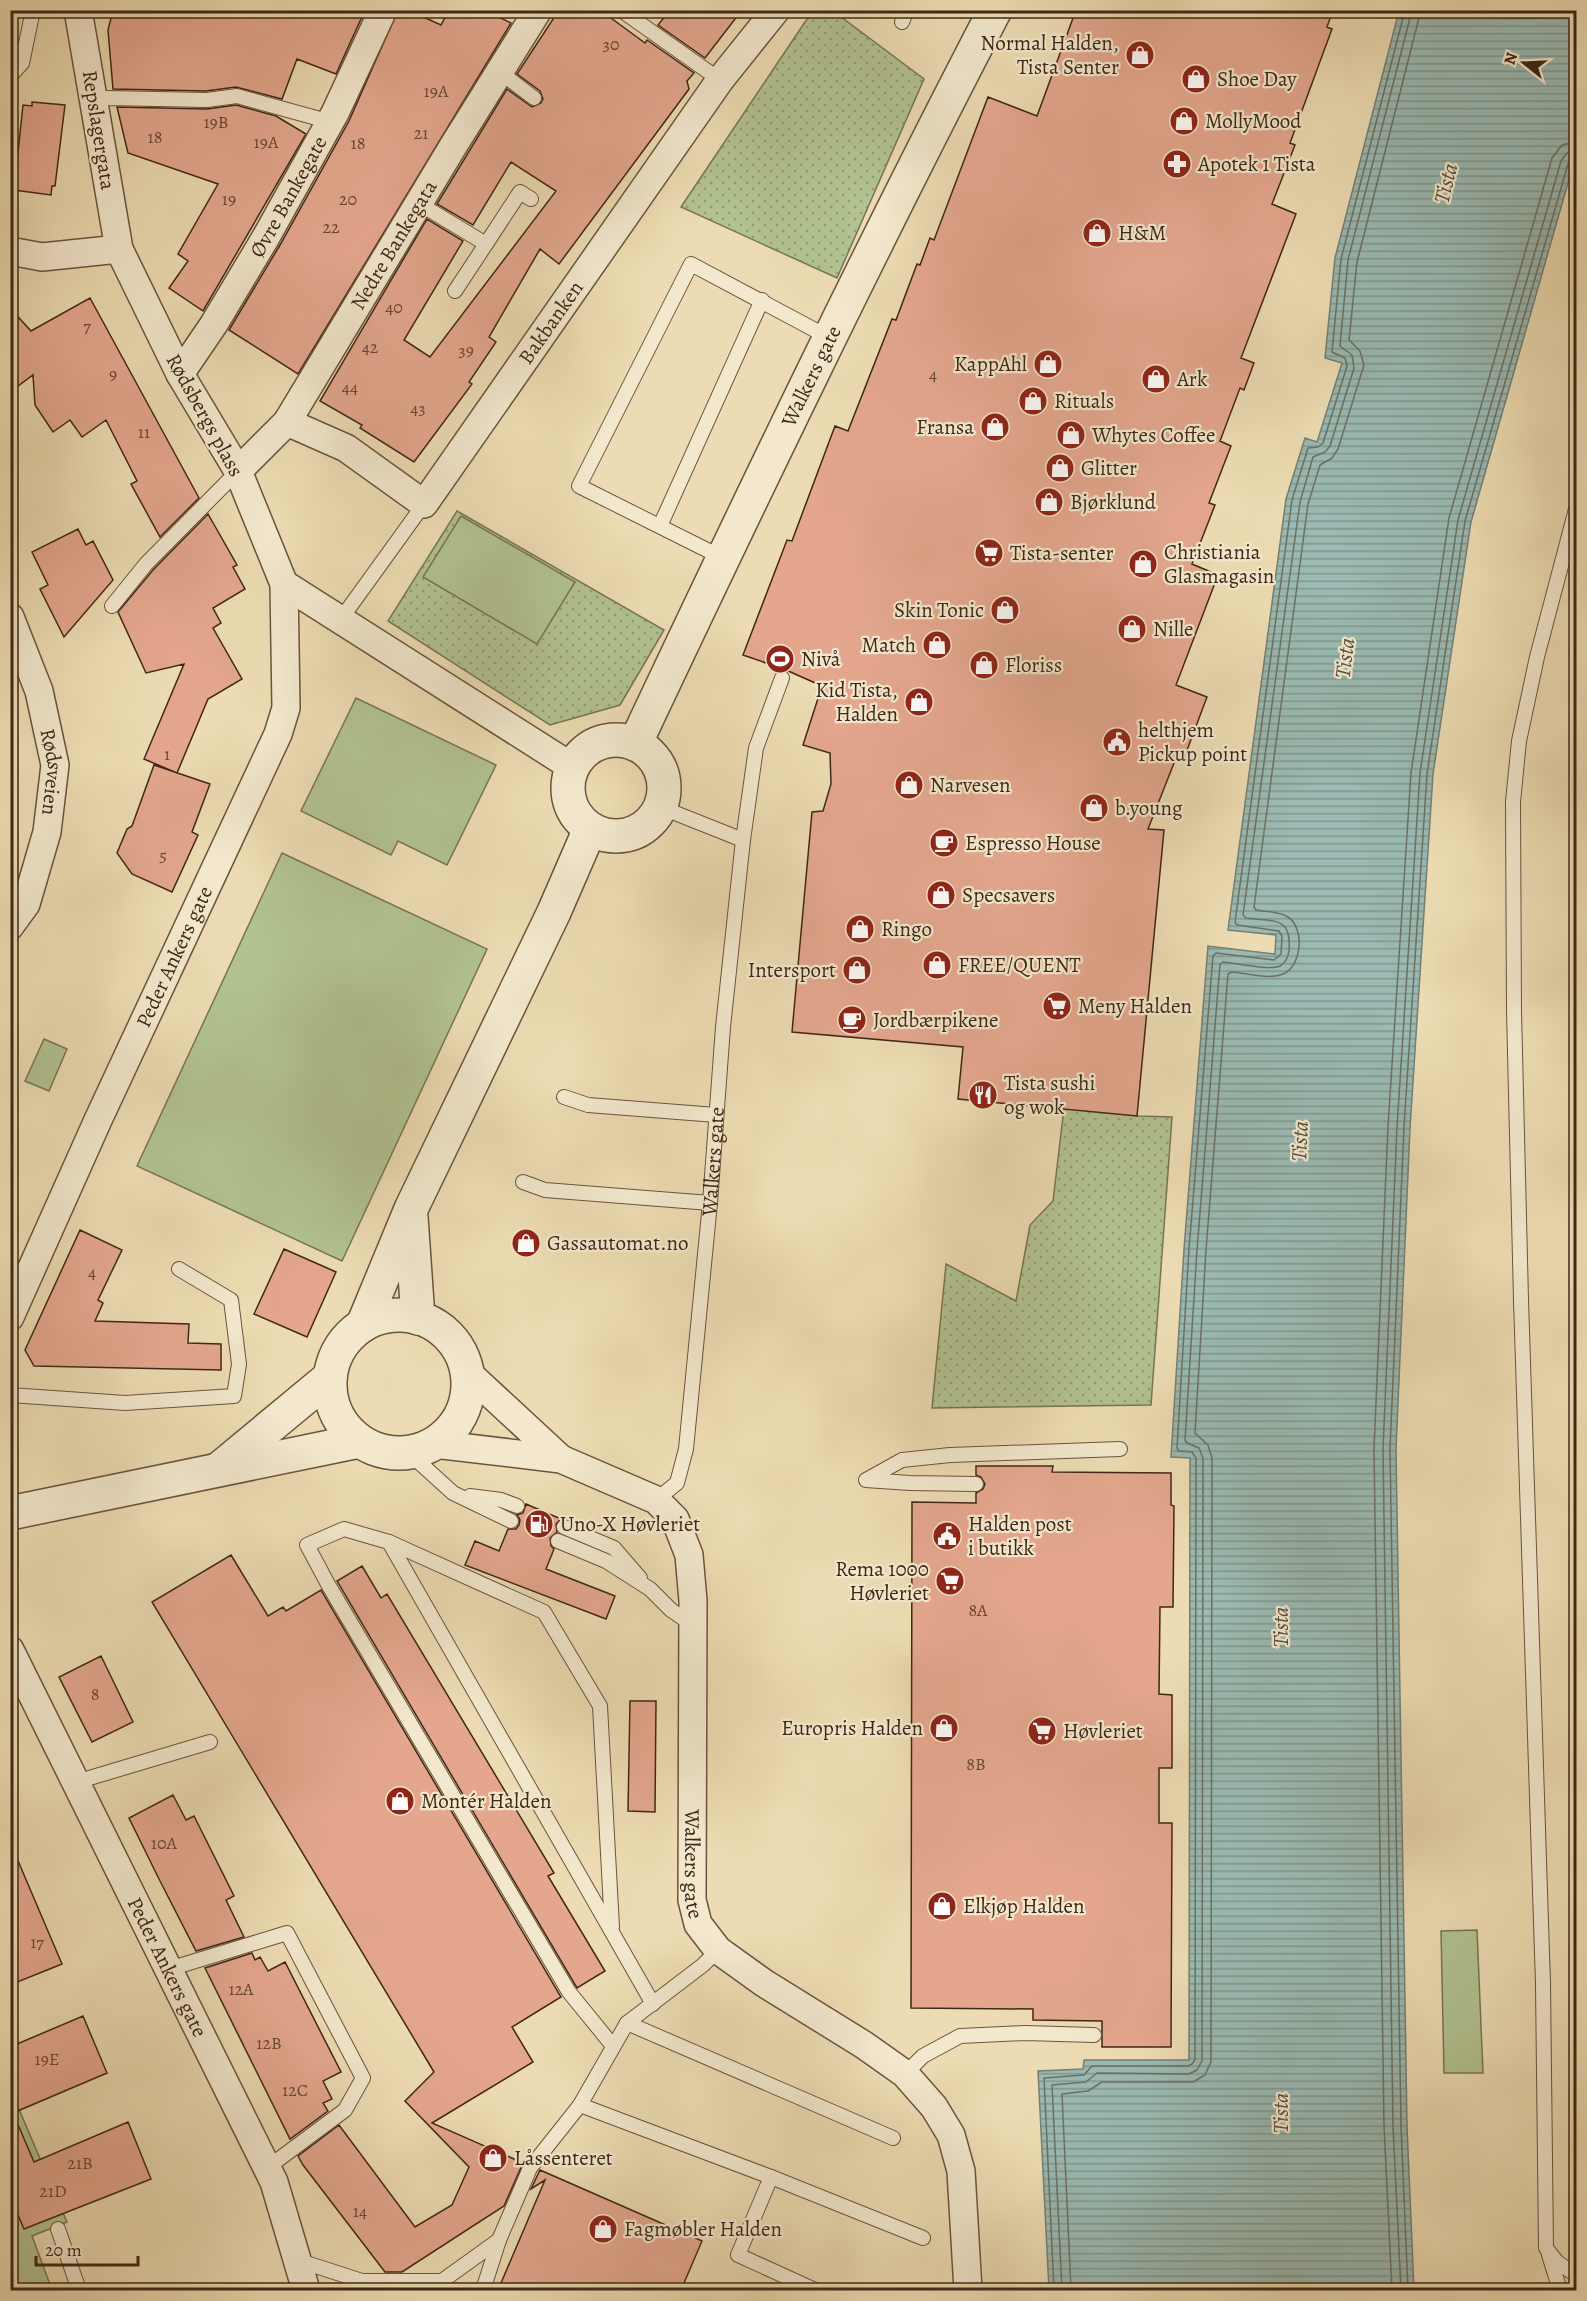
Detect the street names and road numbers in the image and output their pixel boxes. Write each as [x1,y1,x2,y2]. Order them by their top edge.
street label: Repslagergata [76,68,122,192]
street label: Øvre Bankegate [243,131,334,263]
street label: Nedre Bankegata [344,175,444,315]
street label: Bakbanken [512,275,590,370]
street label: Walkers gate [774,321,848,432]
street label: Rødsbergs plass [160,349,250,481]
street label: Rødsveien [33,726,69,817]
street label: Peder Ankers gate [129,881,219,1032]
street label: Walkers gate [695,1106,731,1218]
street label: Walkers gate [678,1808,710,1921]
street label: Peder Ankers gate [121,1892,214,2042]

